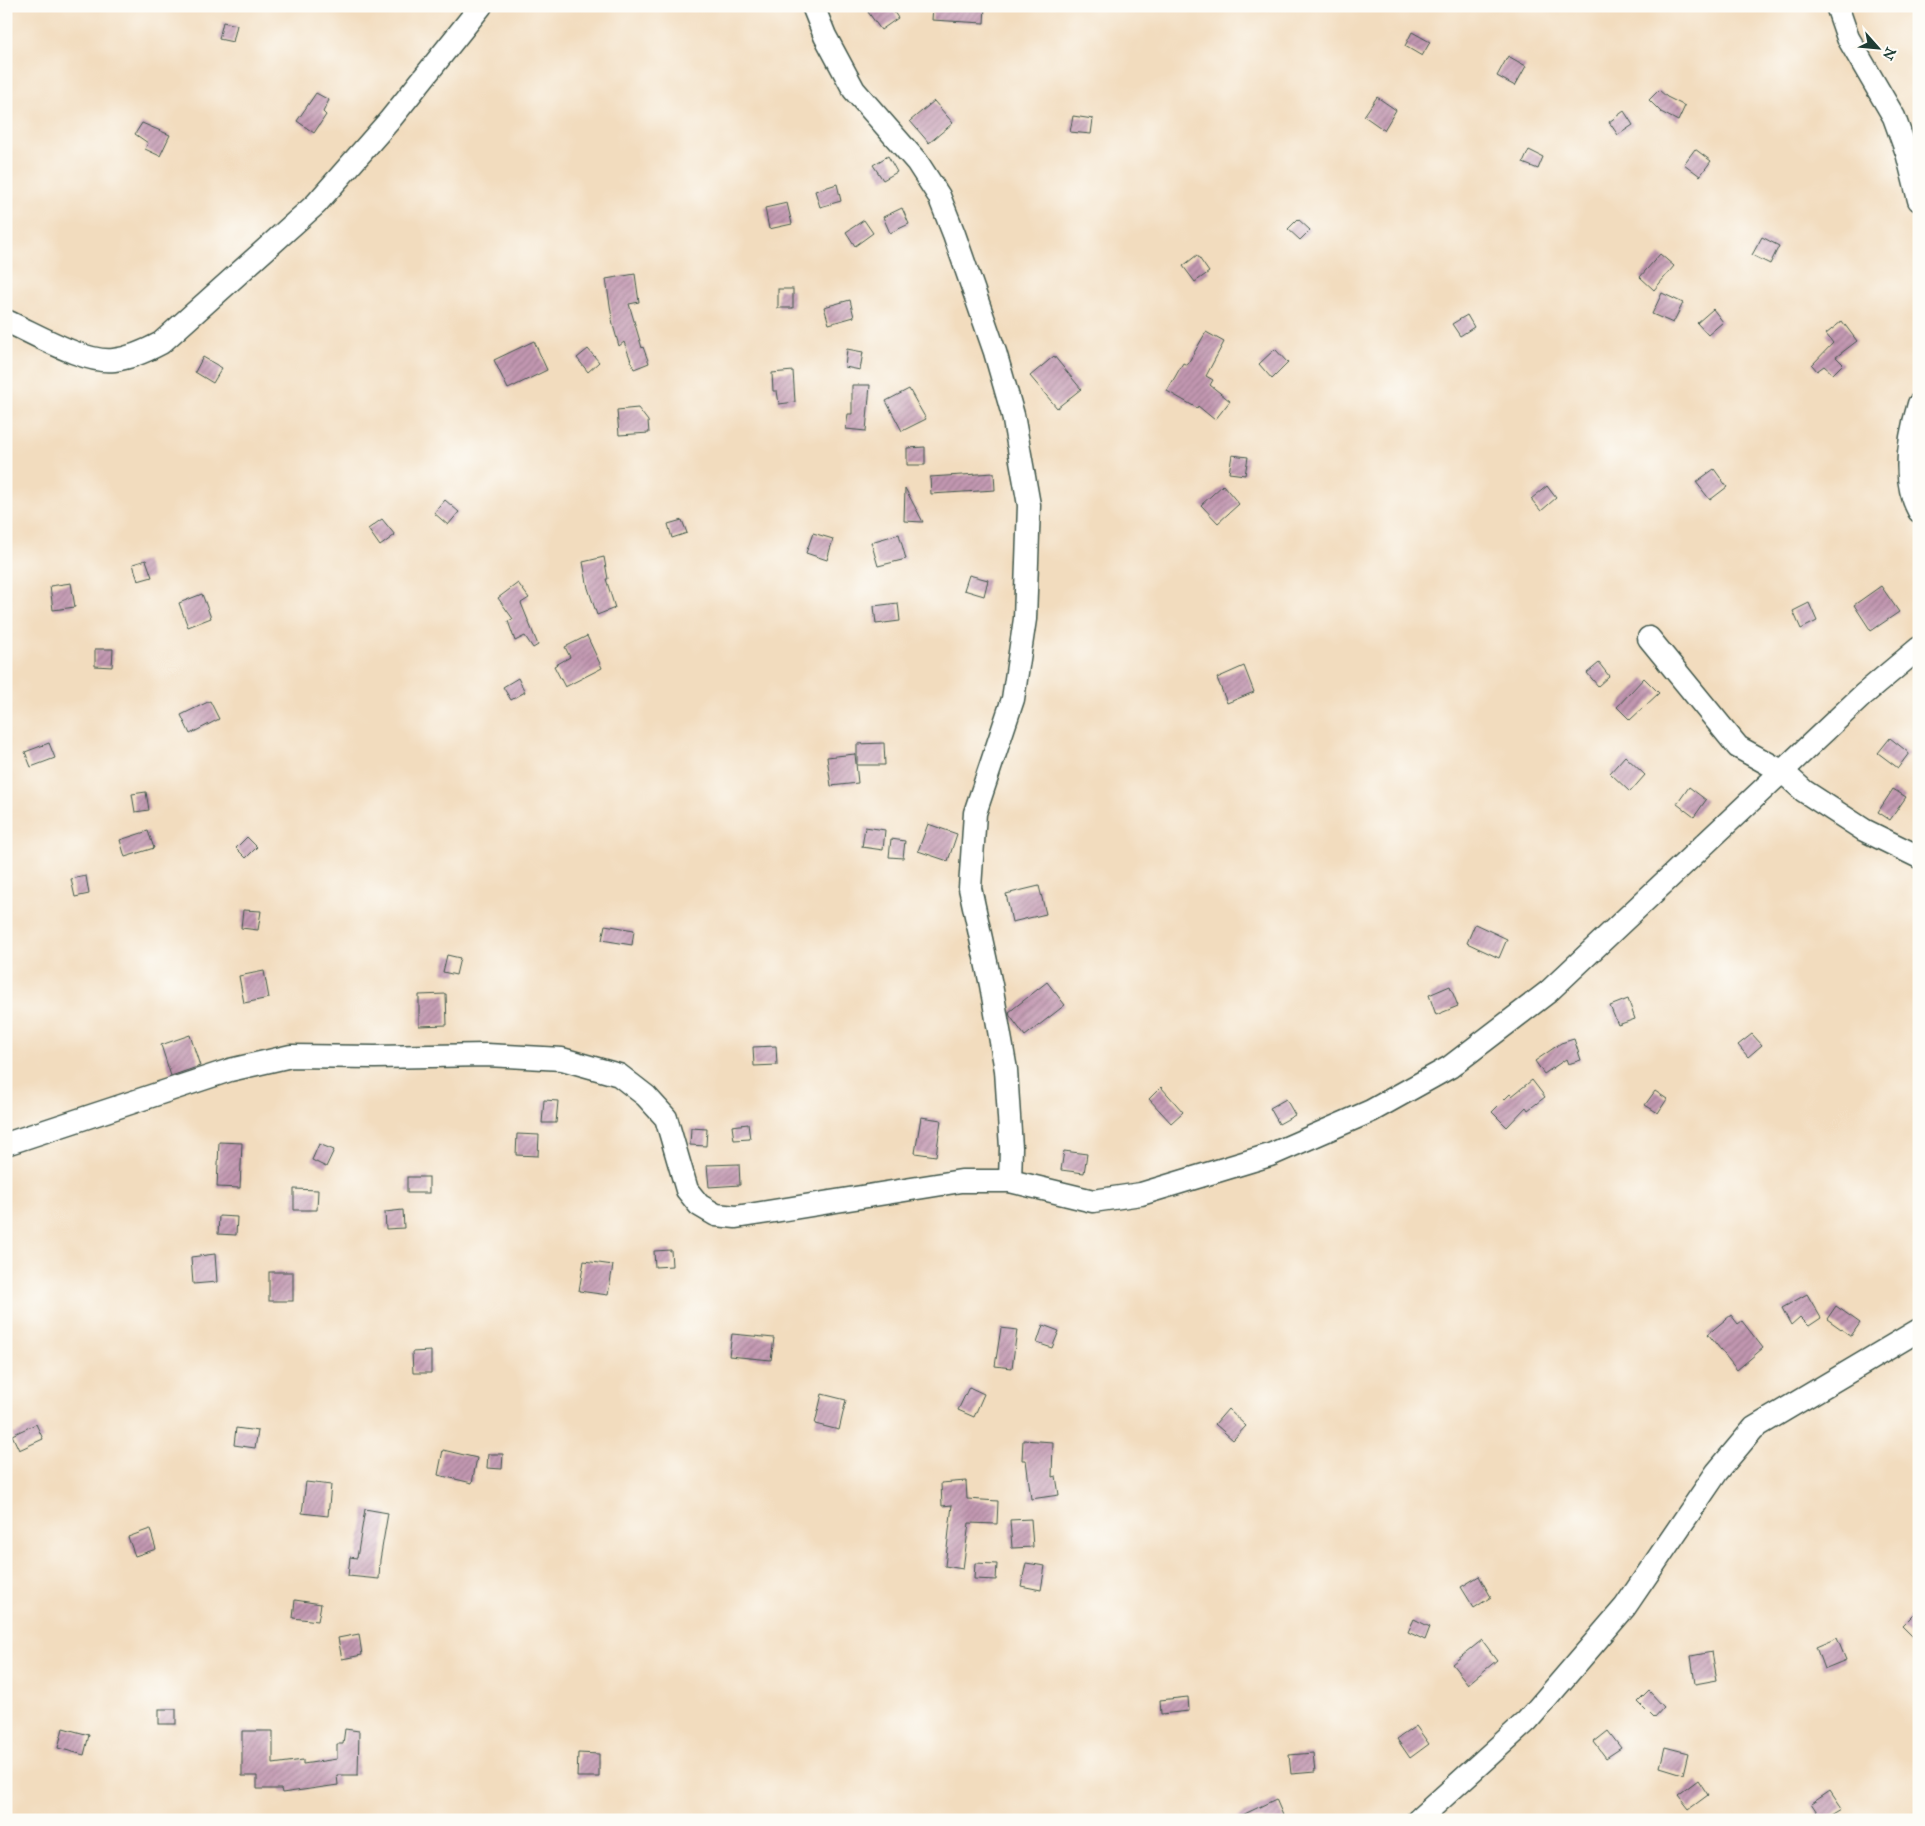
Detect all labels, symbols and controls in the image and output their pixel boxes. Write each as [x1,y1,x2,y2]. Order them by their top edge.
north arrow [1852,22,1902,72]
text: N [1879,45,1899,63]

